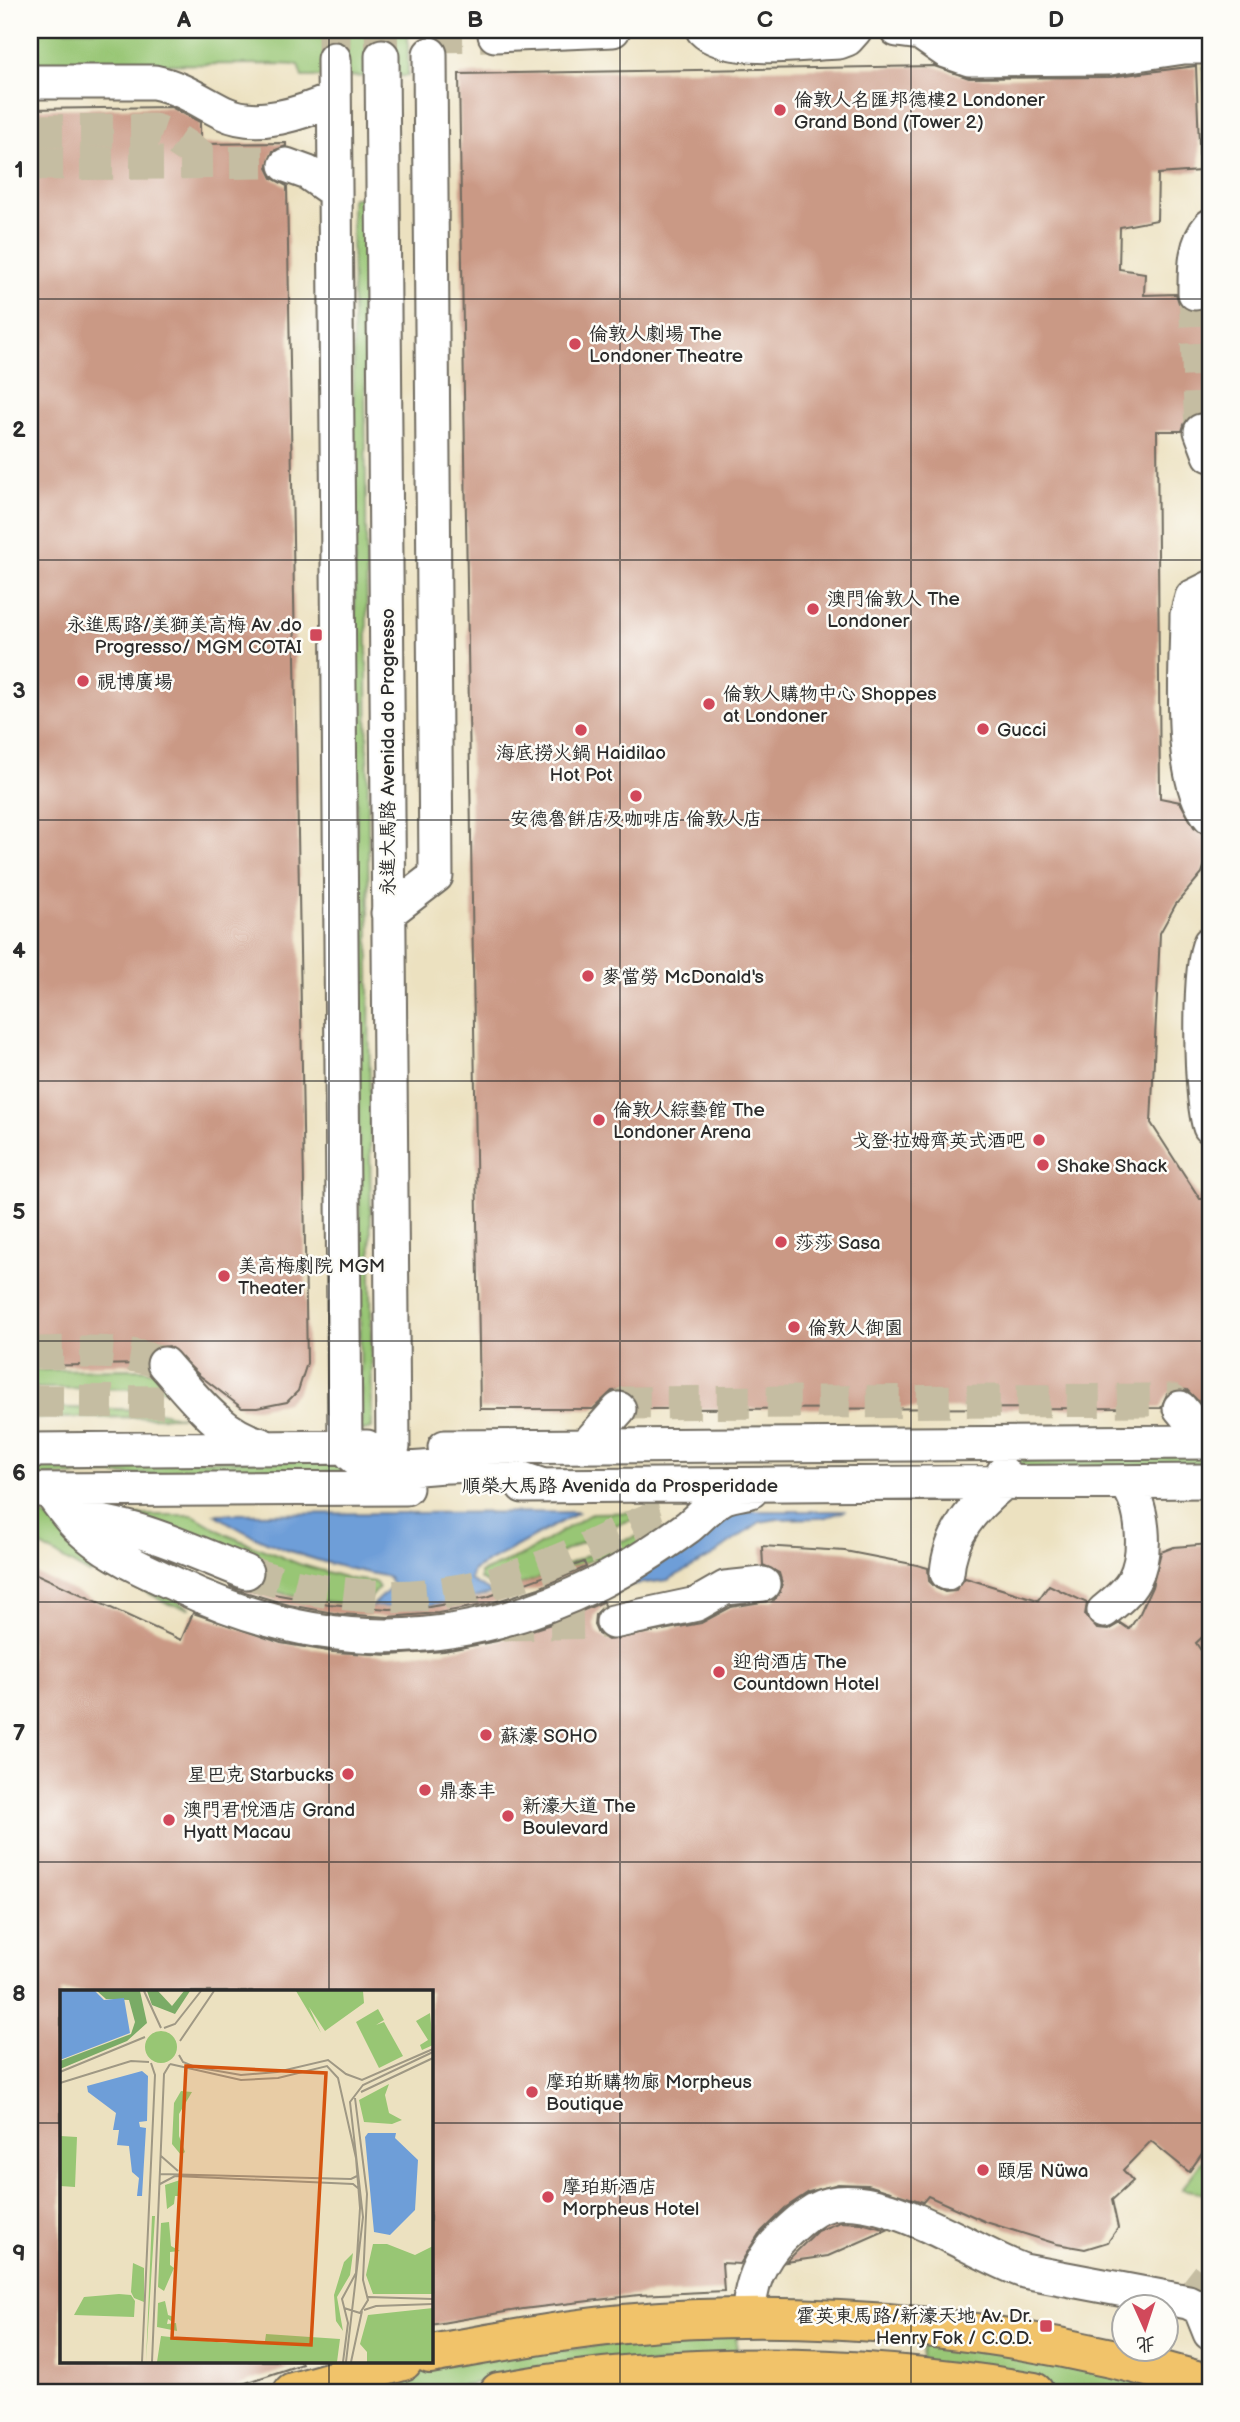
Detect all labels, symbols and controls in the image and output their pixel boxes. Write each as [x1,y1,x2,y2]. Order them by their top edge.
text: A [176,6,192,34]
text: B [467,6,483,34]
text: C [757,6,773,34]
text: D [1048,6,1064,34]
place label: 倫敦人名匯邦德樓2 Londoner Grand Bond (Tower 2) [794,89,1046,134]
marker: 倫敦人名匯邦德樓2 Londoner Grand Bond (Tower 2) [772,102,788,118]
text: 1 [14,156,24,184]
place label: 倫敦人劇場 The Londoner Theatre [589,323,743,368]
marker: 倫敦人劇場 The Londoner Theatre [567,336,583,352]
text: 2 [12,416,26,444]
place label: 澳門倫敦人 The Londoner [827,588,960,633]
marker: 澳門倫敦人 The Londoner [805,601,821,617]
street label: 永進大馬路 Avenida do Progresso [377,608,400,896]
place label: 永進馬路/美獅美高梅 Av .do Progresso/ MGM COTAI [67,614,302,659]
marker: 永進馬路/美獅美高梅 Av .do Progresso/ MGM COTAI [308,627,324,643]
place label: 視博廣場 [97,671,173,694]
marker: 視博廣場 [75,673,91,689]
text: 3 [12,677,26,705]
place label: 倫敦人購物中心 Shoppes at Londoner [723,683,937,728]
marker: 倫敦人購物中心 Shoppes at Londoner [701,696,717,712]
place label: Gucci [997,719,1047,742]
marker: Gucci [975,721,991,737]
marker: 海底撈火鍋 Haidilao Hot Pot [573,722,589,738]
place label: 海底撈火鍋 Haidilao Hot Pot [496,742,666,787]
marker: 安德魯餅店及咖啡店 倫敦人店 [628,788,644,804]
place label: 安德魯餅店及咖啡店 倫敦人店 [510,808,762,831]
text: 4 [12,937,26,965]
place label: 麥當勞 McDonald's [602,966,764,989]
marker: 麥當勞 McDonald's [580,968,596,984]
place label: 倫敦人綜藝館 The Londoner Arena [613,1099,765,1144]
marker: 倫敦人綜藝館 The Londoner Arena [591,1112,607,1128]
place label: 戈登·拉姆齊英式酒吧 [852,1130,1025,1153]
marker: 戈登·拉姆齊英式酒吧 [1031,1132,1047,1148]
place label: Shake Shack [1057,1155,1168,1178]
marker: Shake Shack [1035,1157,1051,1173]
text: 5 [12,1198,26,1226]
place label: 莎莎 Sasa [795,1232,881,1255]
marker: 莎莎 Sasa [773,1234,789,1250]
place label: 美高梅劇院 MGM Theater [238,1255,385,1300]
marker: 美高梅劇院 MGM Theater [216,1268,232,1284]
place label: 倫敦人御園 [808,1317,903,1340]
marker: 倫敦人御園 [786,1319,802,1335]
text: 6 [12,1459,26,1487]
street label: 順榮大馬路 Avenida da Prosperidade [462,1475,778,1498]
place label: 迎尚酒店 The Countdown Hotel [733,1651,879,1696]
marker: 迎尚酒店 The Countdown Hotel [711,1664,727,1680]
text: 7 [13,1719,26,1747]
place label: 蘇濠 SOHO [500,1725,597,1748]
marker: 蘇濠 SOHO [478,1727,494,1743]
place label: 星巴克 Starbucks [188,1764,334,1787]
marker: 星巴克 Starbucks [340,1766,356,1782]
place label: 鼎泰丰 [439,1780,496,1803]
marker: 鼎泰丰 [417,1782,433,1798]
place label: 新濠大道 The Boulevard [522,1795,636,1840]
place label: 澳門君悅酒店 Grand Hyatt Macau [183,1799,355,1844]
marker: 新濠大道 The Boulevard [500,1808,516,1824]
marker: 澳門君悅酒店 Grand Hyatt Macau [161,1812,177,1828]
text: 8 [12,1980,26,2008]
inset map [60,1990,432,2362]
place label: 摩珀斯購物廊 Morpheus Boutique [546,2071,752,2116]
marker: 摩珀斯購物廊 Morpheus Boutique [524,2084,540,2100]
place label: 頤居 Nüwa [997,2160,1089,2183]
marker: 頤居 Nüwa [975,2162,991,2178]
place label: 摩珀斯酒店 Morpheus Hotel [562,2176,699,2221]
marker: 摩珀斯酒店 Morpheus Hotel [540,2189,556,2205]
text: 9 [12,2240,26,2268]
north arrow [1110,2292,1180,2362]
place label: 霍英東馬路/新濠天地 Av. Dr. Henry Fok / C.O.D. [796,2305,1032,2350]
marker: 霍英東馬路/新濠天地 Av. Dr. Henry Fok / C.O.D. [1038,2318,1054,2334]
text: 北 [1136,2331,1156,2355]

